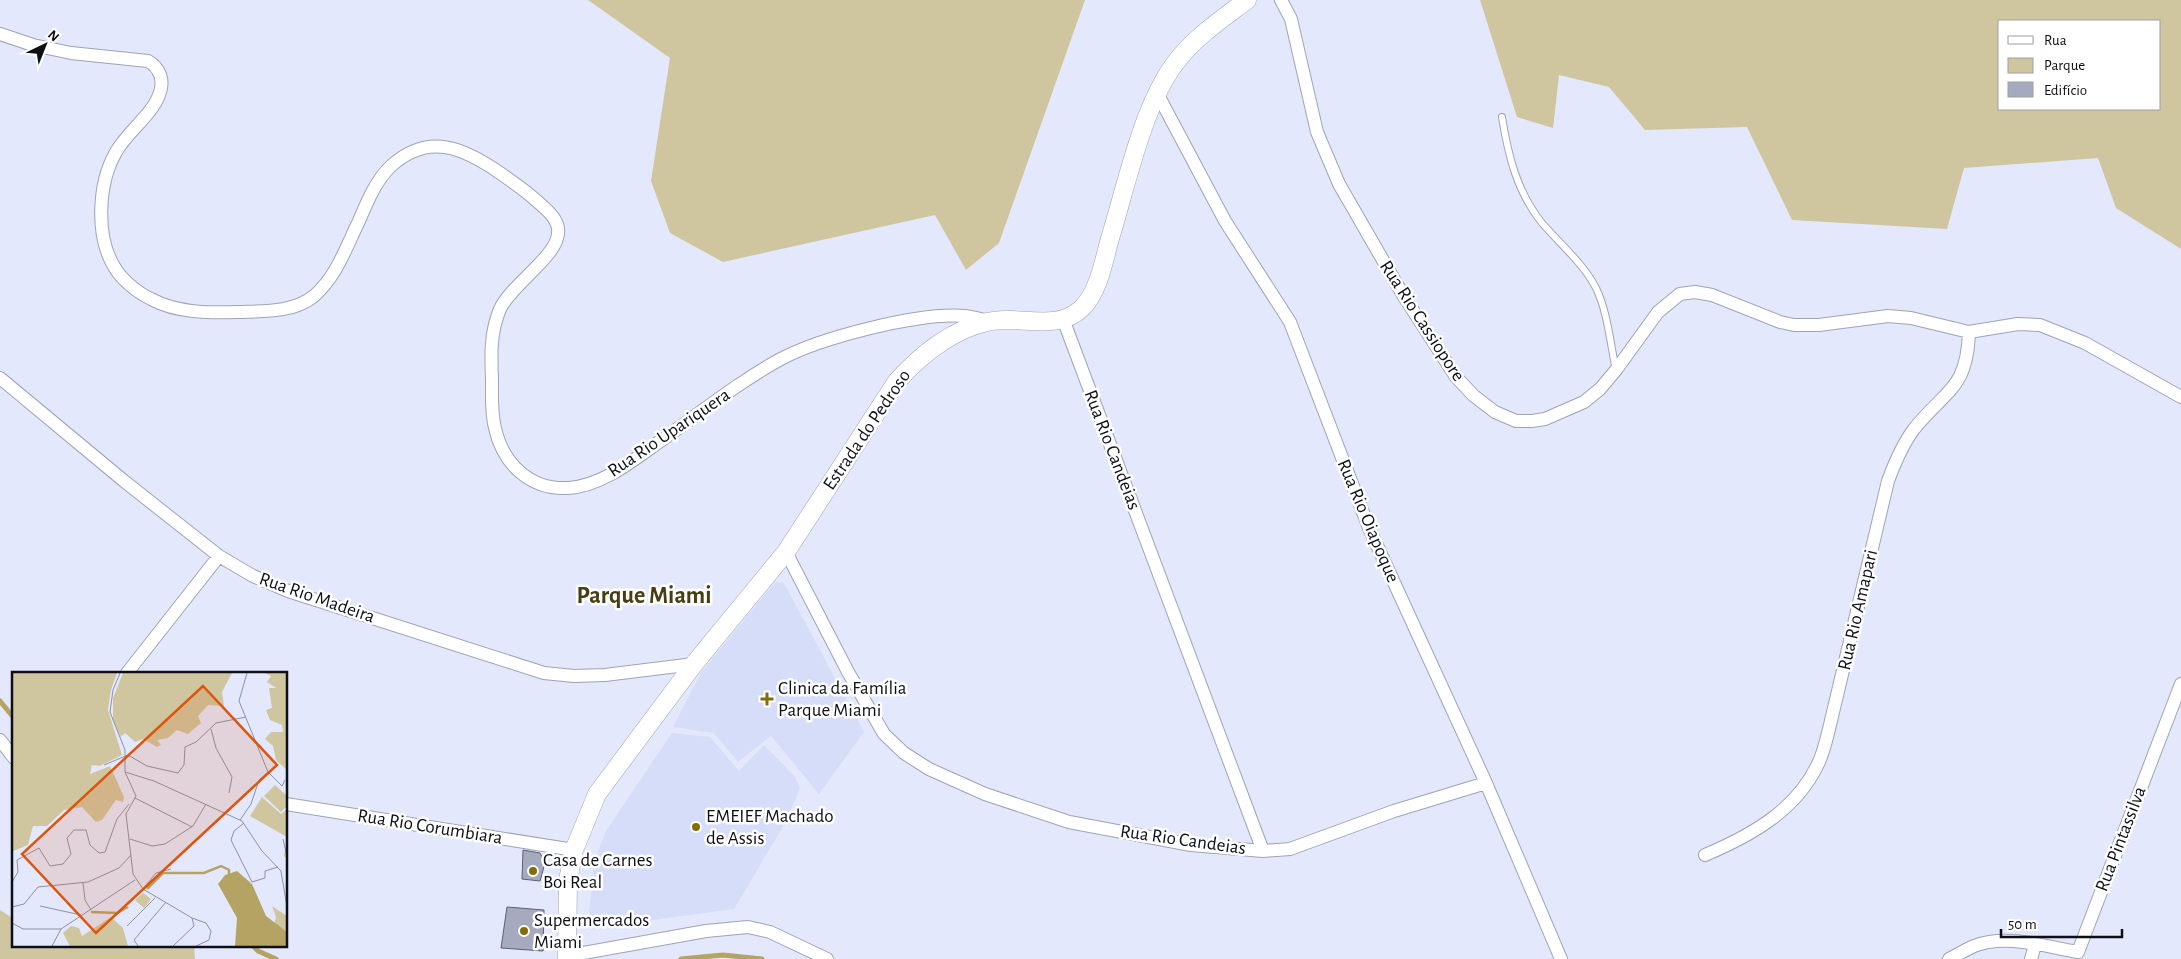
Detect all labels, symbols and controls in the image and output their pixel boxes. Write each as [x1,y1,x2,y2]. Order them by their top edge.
north arrow [20,20,70,70]
legend [1998,20,2161,110]
text: N [45,28,62,45]
text: Rua [2044,33,2067,48]
text: Parque [2044,58,2085,73]
text: Edifício [2044,83,2087,98]
street label: Rua Rio Cassiopore [1376,257,1468,385]
street label: Estrada do Pedroso [820,366,914,494]
street label: Rua Rio Upariquera [605,385,734,481]
street label: Rua Rio Candeias [1080,387,1144,513]
street label: Rua Rio Oiapoque [1333,457,1403,585]
street label: Rua Rio Amapari [1835,548,1881,672]
street label: Rua Rio Madeira [257,569,377,627]
district label: Parque Miami [577,584,711,608]
inset map [12,672,288,946]
place label: Clinica da Família Parque Miami [778,679,907,720]
marker: Clinica da Família Parque Miami [760,692,774,706]
street label: Rua Pintassilva [2092,784,2150,894]
street label: Rua Rio Corumbiara [356,806,504,848]
place label: EMEIEF Machado de Assis [706,807,834,848]
marker: EMEIEF Machado de Assis [690,821,702,833]
street label: Rua Rio Candeias [1119,822,1247,858]
place label: Casa de Carnes Boi Real [543,851,653,892]
marker: Casa de Carnes Boi Real [527,865,539,877]
scale bar [2001,906,2122,938]
place label: Supermercados Miami [534,911,649,952]
text: 50 m [2008,917,2037,932]
marker: Supermercados Miami [518,925,530,937]

